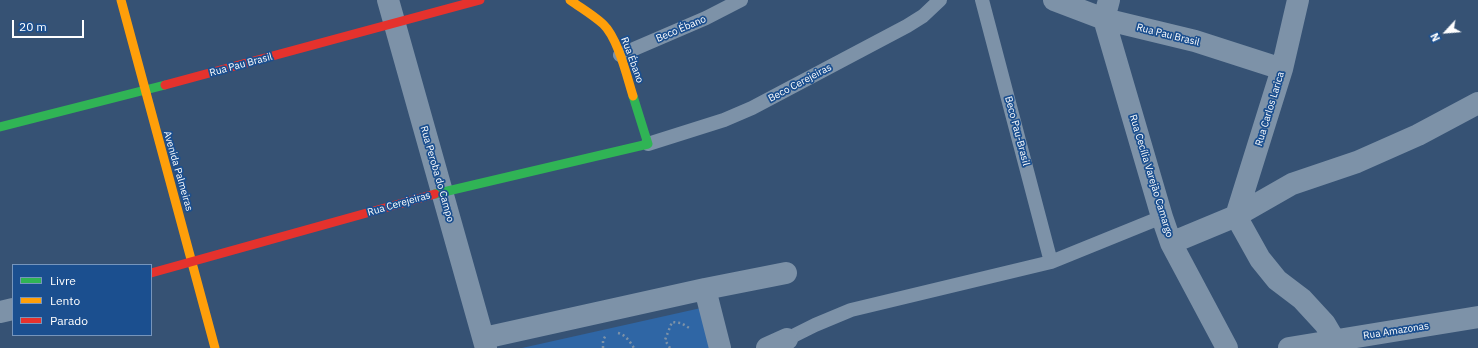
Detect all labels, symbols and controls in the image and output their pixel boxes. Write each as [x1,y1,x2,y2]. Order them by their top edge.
scale bar [14,12,86,38]
north arrow [1426,12,1466,52]
street label: Beco Ébano [654,13,708,45]
text: 20 m [19,19,47,34]
street label: Rua Pau Brasil [1135,21,1201,49]
text: N [1427,31,1443,44]
street label: Rua Ébano [618,35,646,85]
street label: Rua Pau Brasil [208,51,274,79]
street label: Beco Cerejeiras [766,61,834,105]
street label: Rua Carlos Larica [1253,70,1287,148]
street label: Beco Pau-Brasil [1002,95,1032,167]
street label: Rua Cecília Varejão Camargo [1127,113,1175,239]
street label: Rua Peroba do Campo [418,125,456,223]
street label: Avenida Palmeiras [161,130,195,212]
street label: Rua Cerejeiras [366,189,432,219]
legend [12,264,152,336]
text: Livre [50,273,76,288]
text: Lento [50,293,80,308]
text: Parado [50,313,88,328]
street label: Rua Amazonas [1362,320,1430,342]

